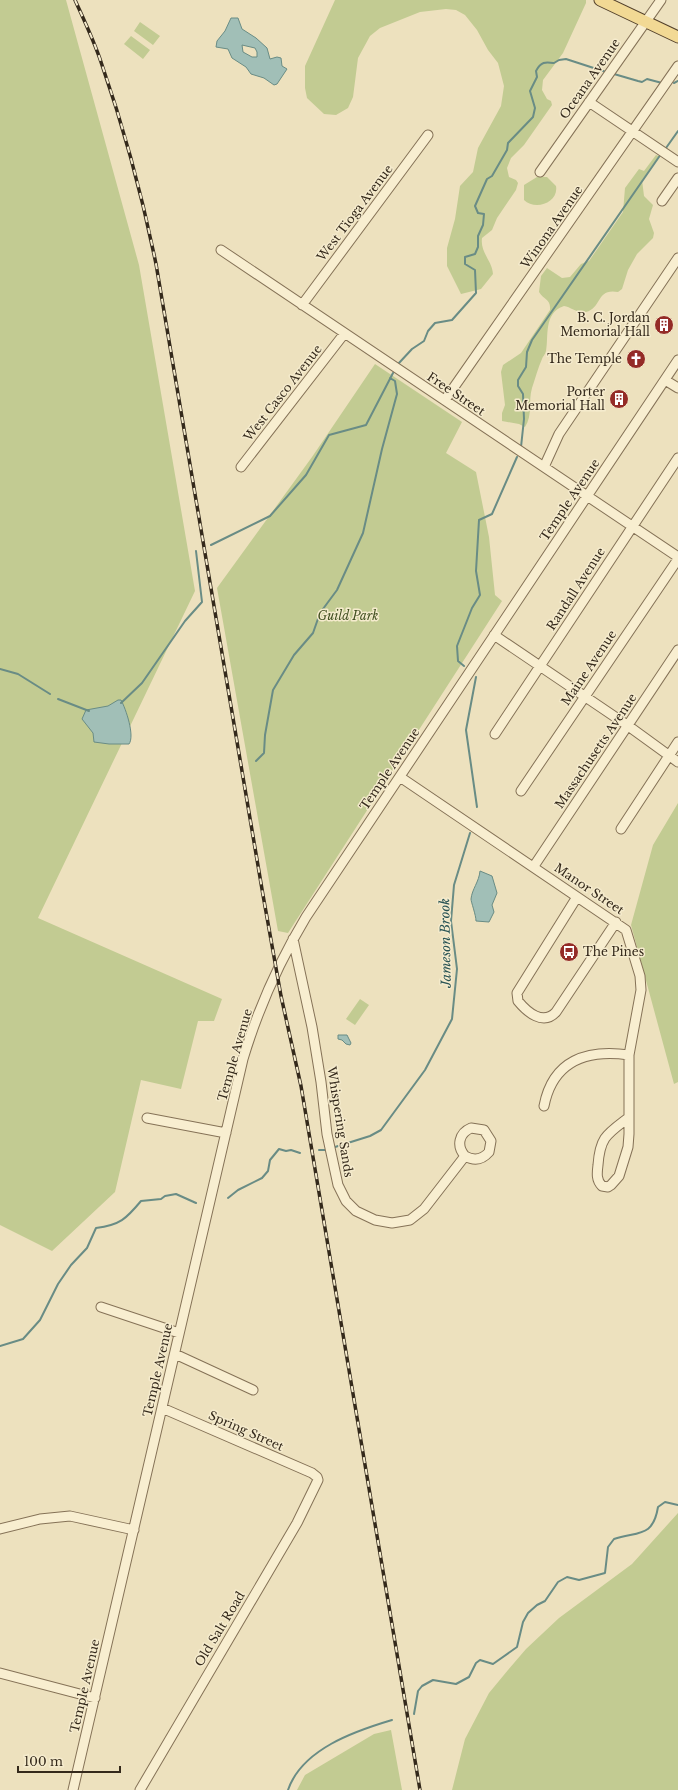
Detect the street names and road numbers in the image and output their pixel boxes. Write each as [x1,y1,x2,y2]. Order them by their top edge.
street label: Oceana Avenue [556,36,623,122]
street label: West Tioga Avenue [313,161,396,265]
street label: Winona Avenue [517,182,586,272]
street label: West Casco Avenue [240,341,325,445]
street label: Free Street [424,369,489,419]
street label: Temple Avenue [537,456,603,544]
street label: Randall Avenue [543,544,608,633]
street label: Maine Avenue [558,627,619,708]
street label: Massachusetts Avenue [551,690,640,811]
street label: Temple Avenue [357,725,423,813]
street label: Manor Street [552,860,627,918]
street label: Temple Avenue [214,1007,255,1103]
street label: Whispering Sands [324,1064,357,1178]
street label: Temple Avenue [139,1321,176,1418]
street label: Spring Street [206,1407,286,1454]
street label: Old Salt Road [191,1589,248,1669]
street label: Temple Avenue [66,1637,103,1734]

